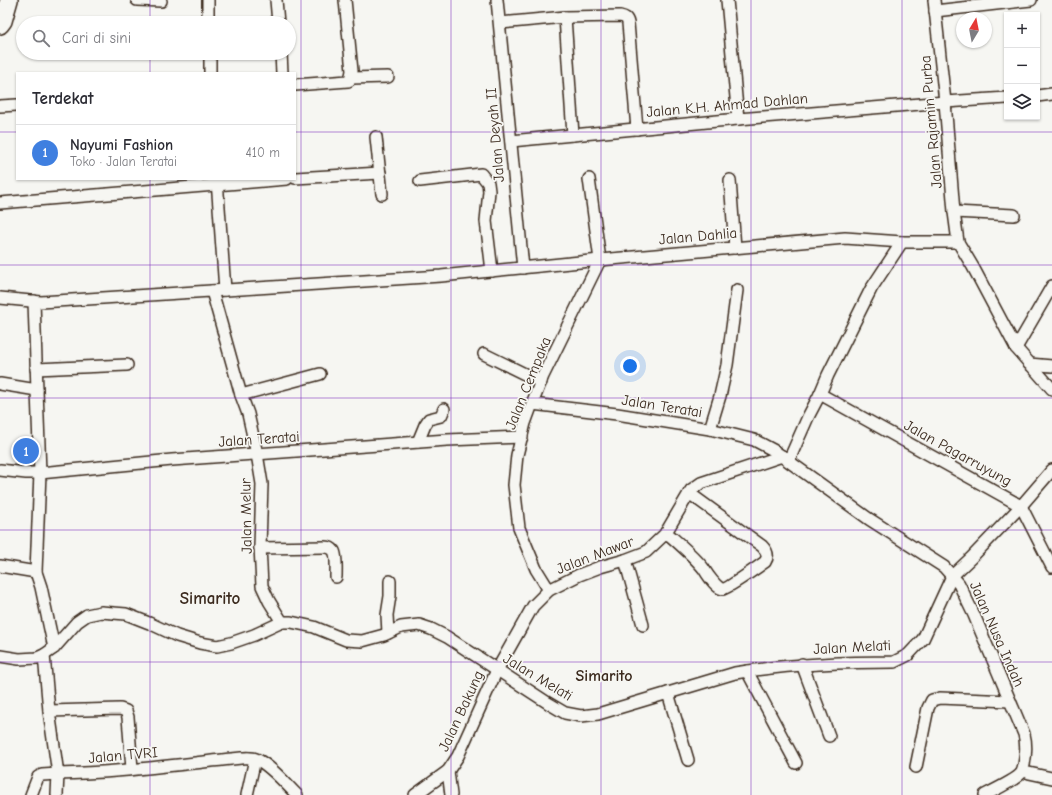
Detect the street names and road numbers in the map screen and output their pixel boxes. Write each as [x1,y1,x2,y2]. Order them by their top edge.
street label: Jalan Rajamin Purba [916,55,946,189]
street label: Jalan Deyah II [482,87,508,183]
street label: Jalan K.H. Ahmad Dahlan [645,89,809,121]
street label: Jalan Dahlia [658,224,738,248]
street label: Jalan Cempaka [501,334,555,432]
street label: Jalan Teratai [620,391,704,421]
street label: Jalan Pagarruyung [901,416,1015,490]
street label: Jalan Teratai [218,427,300,451]
street label: Jalan Melur [236,478,256,554]
street label: Jalan Mawar [554,532,636,578]
street label: Jalan Nusa Indah [966,579,1028,689]
street label: Jalan Melati [813,636,891,658]
street label: Jalan Melati [500,649,576,705]
street label: Jalan Bakung [434,668,488,754]
street label: Jalan TVRI [88,743,159,767]

